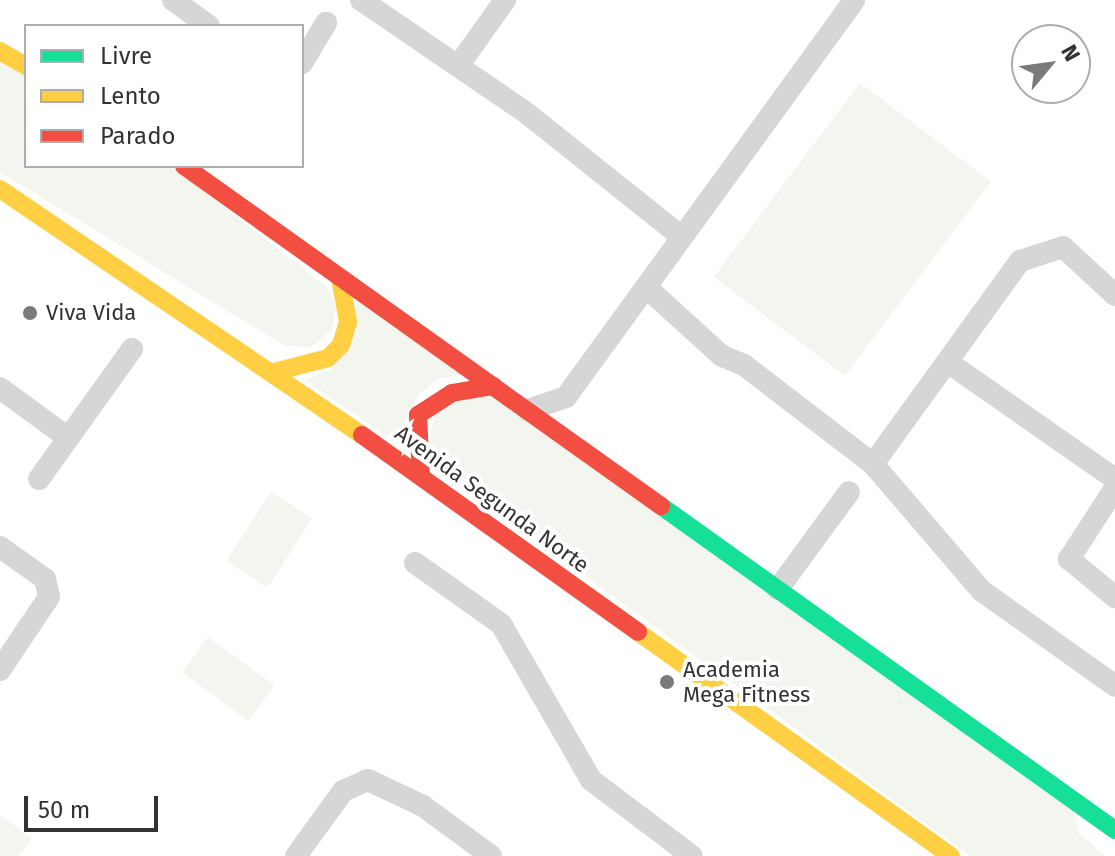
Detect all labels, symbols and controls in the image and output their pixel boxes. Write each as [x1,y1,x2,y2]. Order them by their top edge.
legend [24,24,304,168]
north arrow [1011,24,1091,104]
text: N [1055,40,1086,66]
text: Livre [100,42,152,70]
text: Lento [100,82,161,110]
text: Parado [100,122,176,150]
place label: Viva Vida [46,300,136,326]
marker: Viva Vida [21,304,39,322]
street label: Avenida Segunda Norte [390,420,594,578]
place label: Academia Mega Fitness [683,656,810,708]
marker: Academia Mega Fitness [658,673,676,691]
scale bar [28,780,162,830]
text: 50 m [38,796,90,824]

